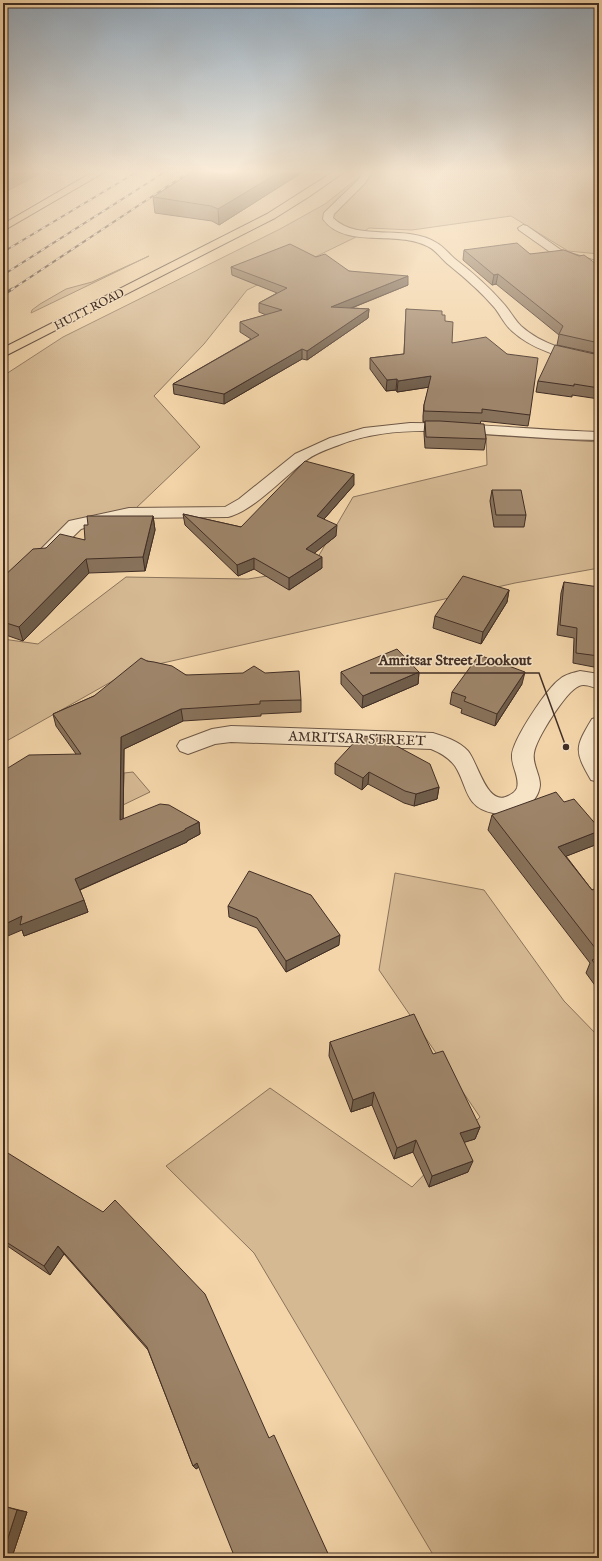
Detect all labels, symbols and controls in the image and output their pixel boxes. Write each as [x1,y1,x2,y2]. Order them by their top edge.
street label: HUTT ROAD [51,285,127,334]
callout: Amritsar Street Lookout [370,646,539,673]
text: Amritsar Street Lookout [377,651,532,670]
street label: AMRITSAR STREET [287,728,427,750]

